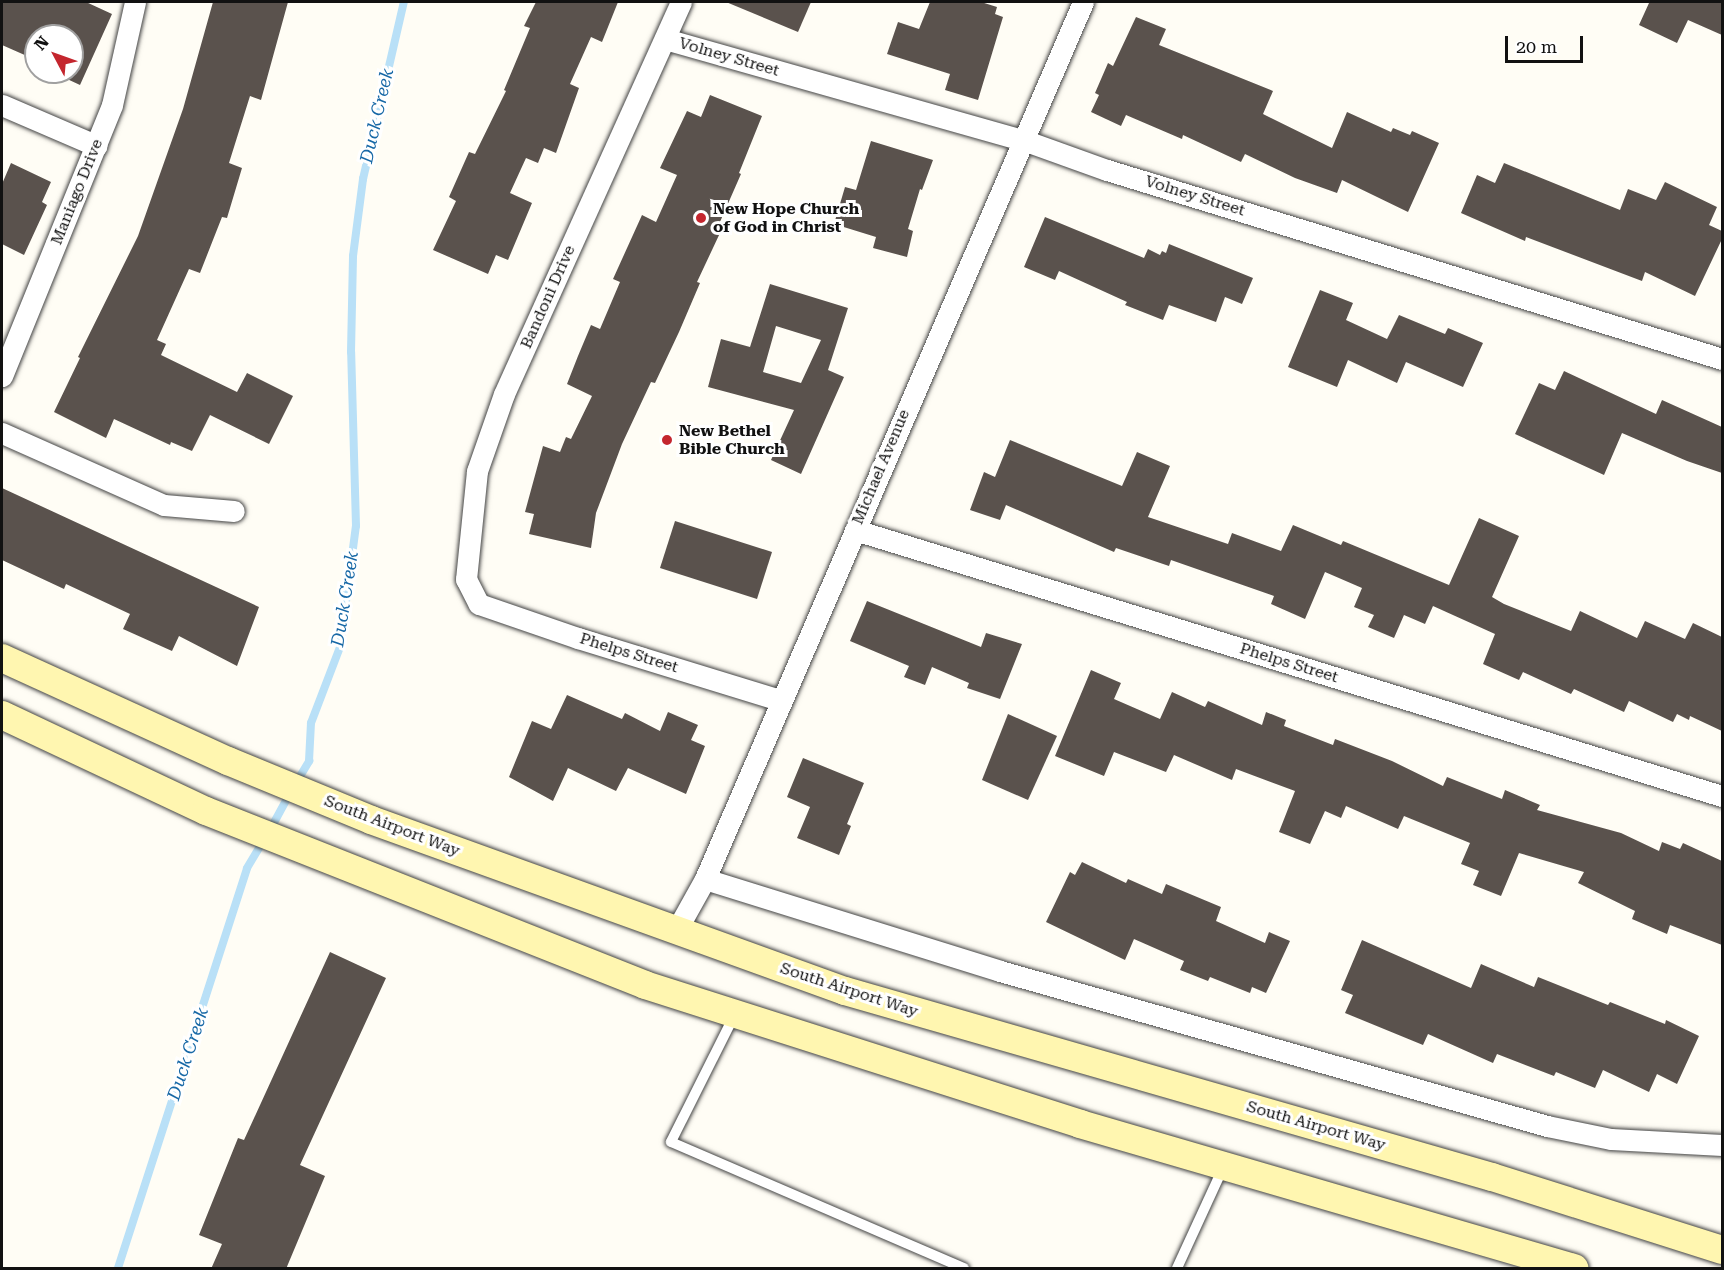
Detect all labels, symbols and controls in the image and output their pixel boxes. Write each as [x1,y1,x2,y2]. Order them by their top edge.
north arrow [24,24,84,84]
scale bar [1508,24,1586,62]
text: N [30,32,53,54]
street label: Volney Street [677,34,781,80]
text: 20 m [1516,36,1557,57]
water label: Duck Creek [356,67,398,165]
street label: Maniago Drive [47,136,107,248]
street label: Volney Street [1143,172,1247,220]
place label: New Hope Church of God in Christ [713,199,859,237]
marker: New Hope Church of God in Christ [694,211,708,225]
street label: Bandoni Drive [517,242,579,352]
street label: Michael Avenue [848,407,914,527]
place label: New Bethel Bible Church [679,421,785,459]
marker: New Bethel Bible Church [660,433,674,447]
water label: Duck Creek [327,550,363,648]
street label: Phelps Street [577,629,681,677]
street label: Phelps Street [1237,639,1341,687]
street label: South Airport Way [322,791,462,861]
street label: South Airport Way [778,959,920,1021]
water label: Duck Creek [163,1005,213,1103]
street label: South Airport Way [1244,1097,1388,1155]

